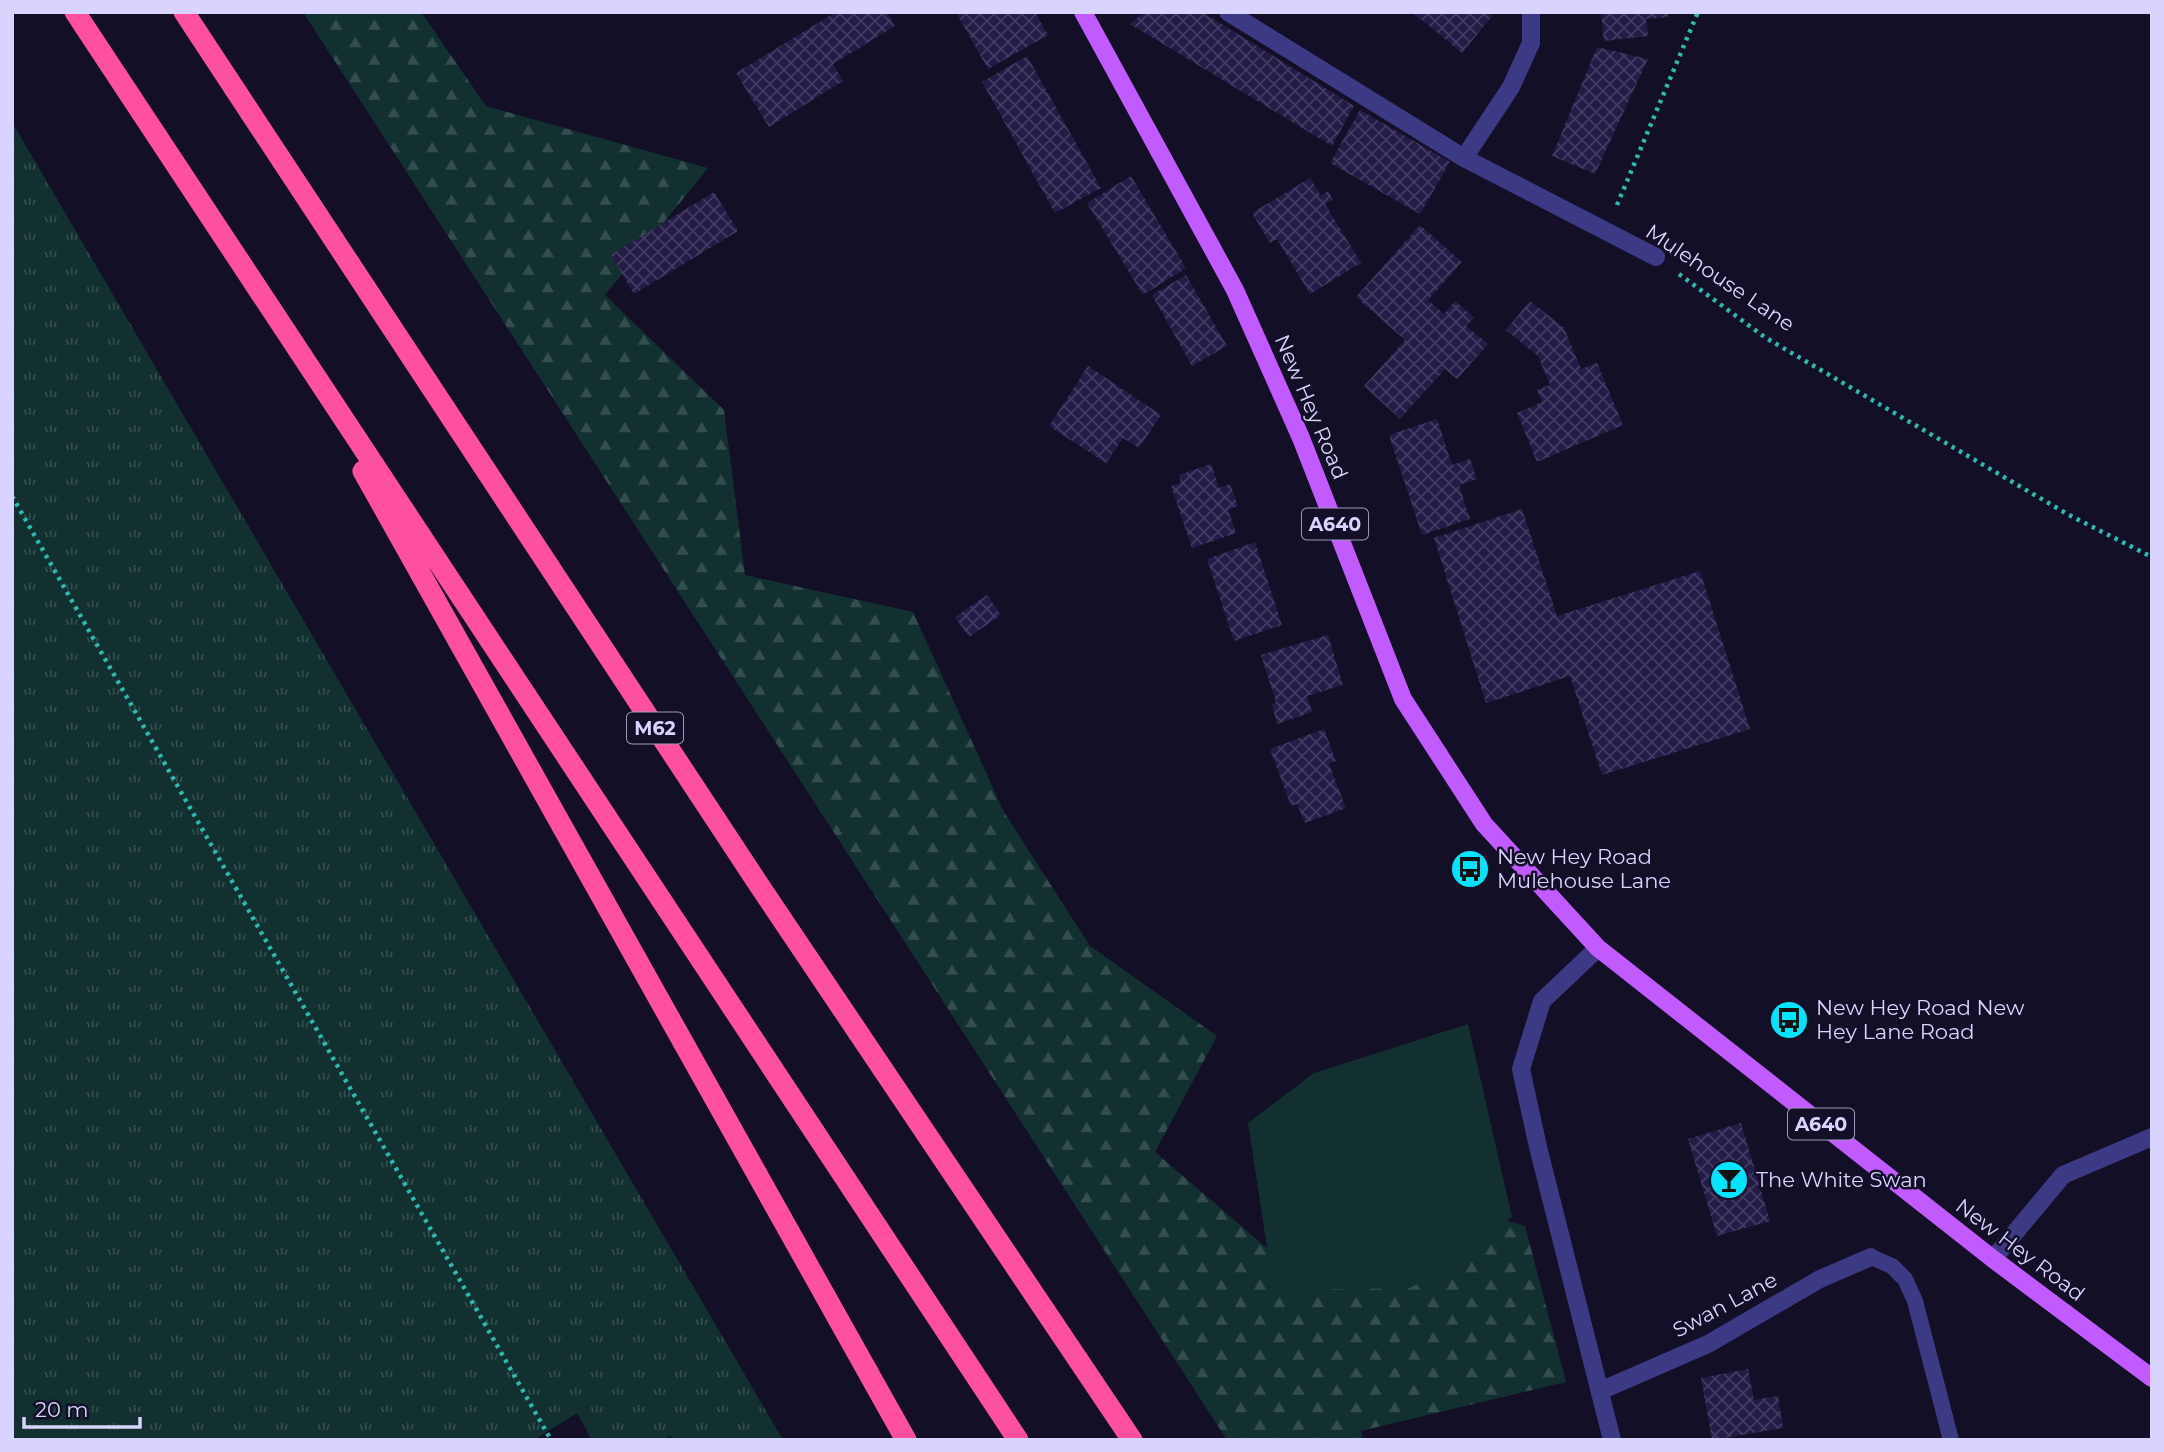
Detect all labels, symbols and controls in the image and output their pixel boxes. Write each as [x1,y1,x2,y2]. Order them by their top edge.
street label: Mulehouse Lane [1641,219,1799,337]
street label: New Hey Road [1270,331,1353,483]
road number: A640 [1302,509,1368,540]
road number: M62 [627,712,683,744]
place label: New Hey Road Mulehouse Lane [1497,844,1671,893]
bus stop icon: New Hey Road Mulehouse Lane [1449,848,1491,890]
place label: New Hey Road New Hey Lane Road [1816,995,2025,1044]
bus stop icon: New Hey Road New Hey Lane Road [1768,999,1810,1041]
road number: A640 [1788,1108,1854,1140]
bar icon: The White Swan [1708,1159,1750,1201]
place label: The White Swan [1756,1167,1927,1192]
street label: New Hey Road [1951,1193,2090,1306]
street label: Swan Lane [1668,1267,1781,1342]
scale bar [24,1386,140,1430]
text: 20 m [35,1397,89,1422]

